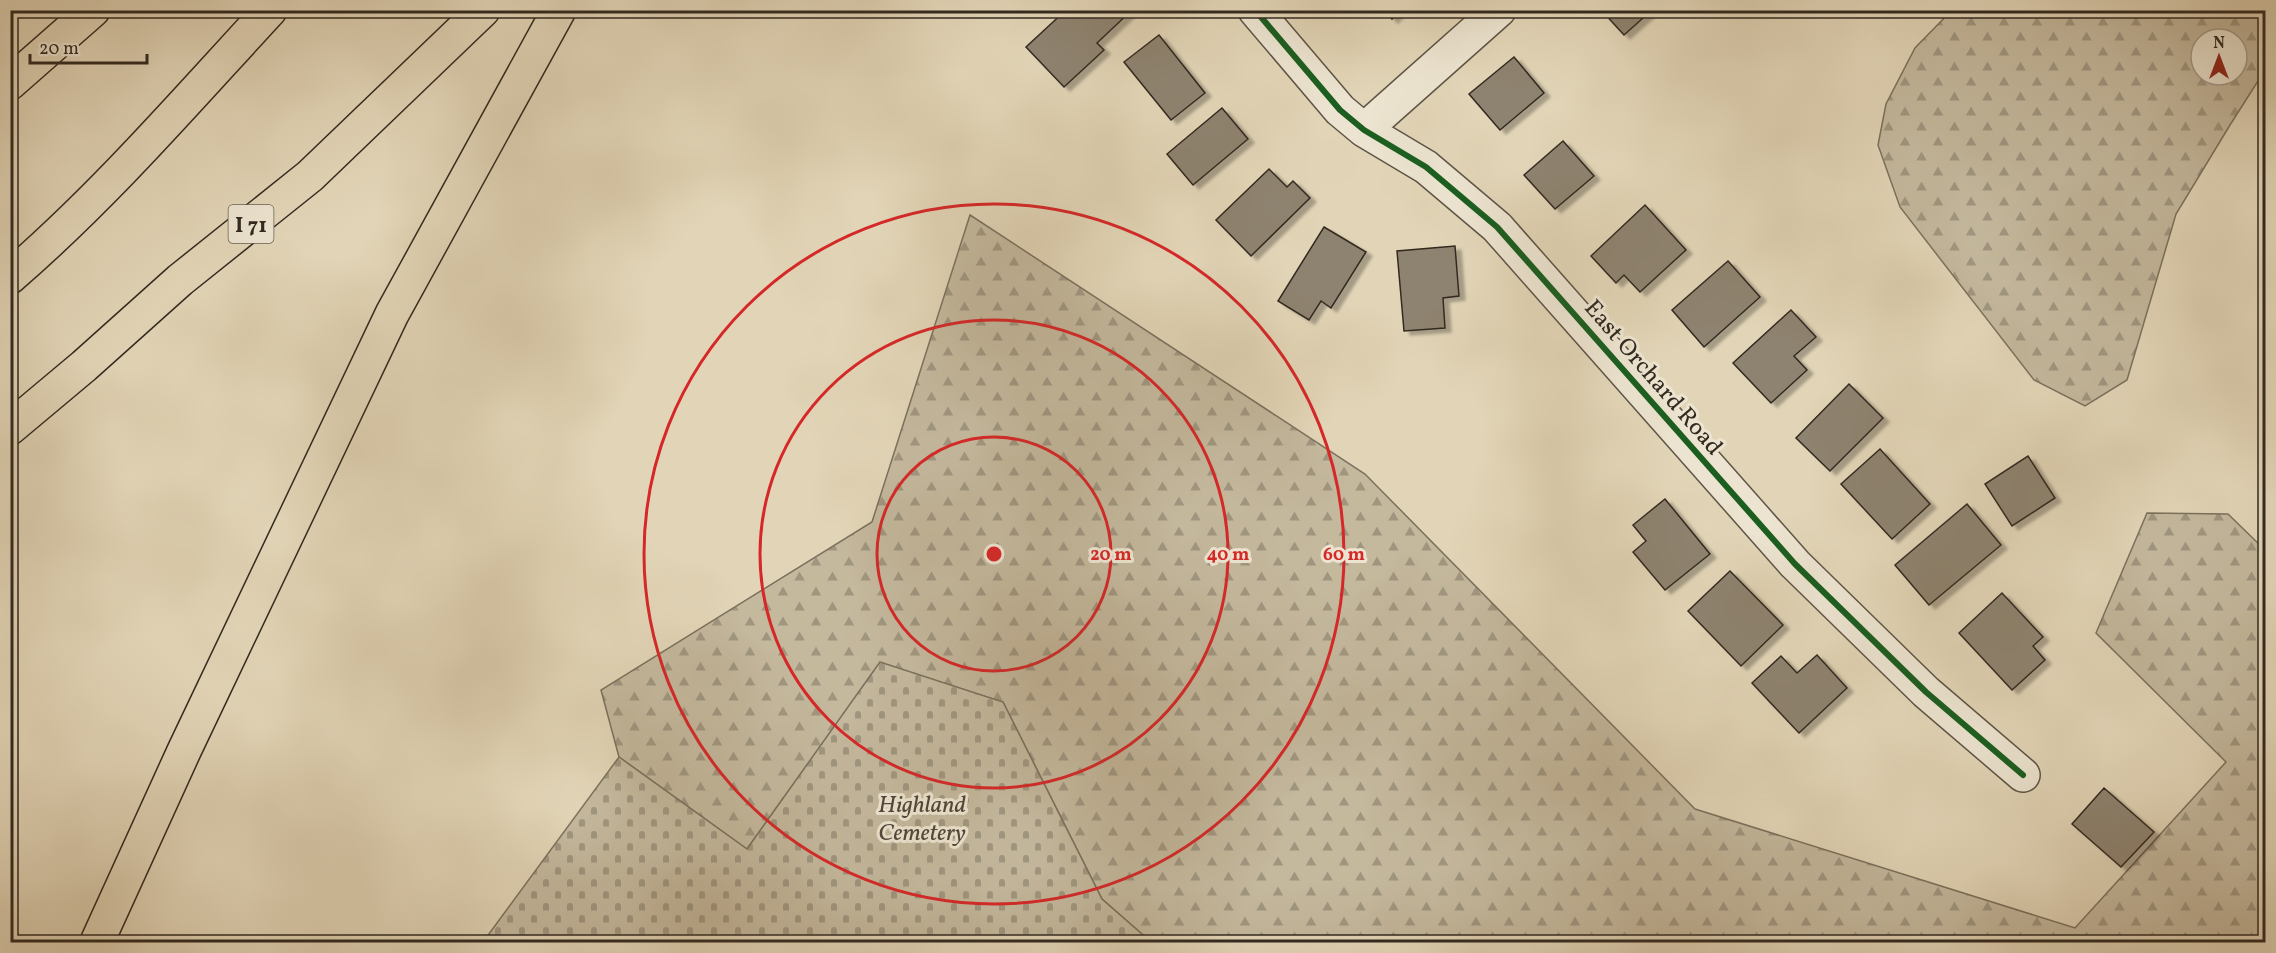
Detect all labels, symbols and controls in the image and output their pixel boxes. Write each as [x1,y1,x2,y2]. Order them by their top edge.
scale bar [30,27,147,65]
north arrow [2189,27,2249,87]
text: N [2213,33,2225,55]
text: 20 m [39,37,79,62]
road number: I 71 [228,205,274,243]
street label: East Orchard Road [1575,293,1730,464]
text: 20 m [1090,543,1132,568]
text: 40 m [1207,543,1249,568]
text: 60 m [1323,543,1365,568]
centre of rings [984,544,1004,564]
park label: Highland Cemetery [878,789,966,851]

